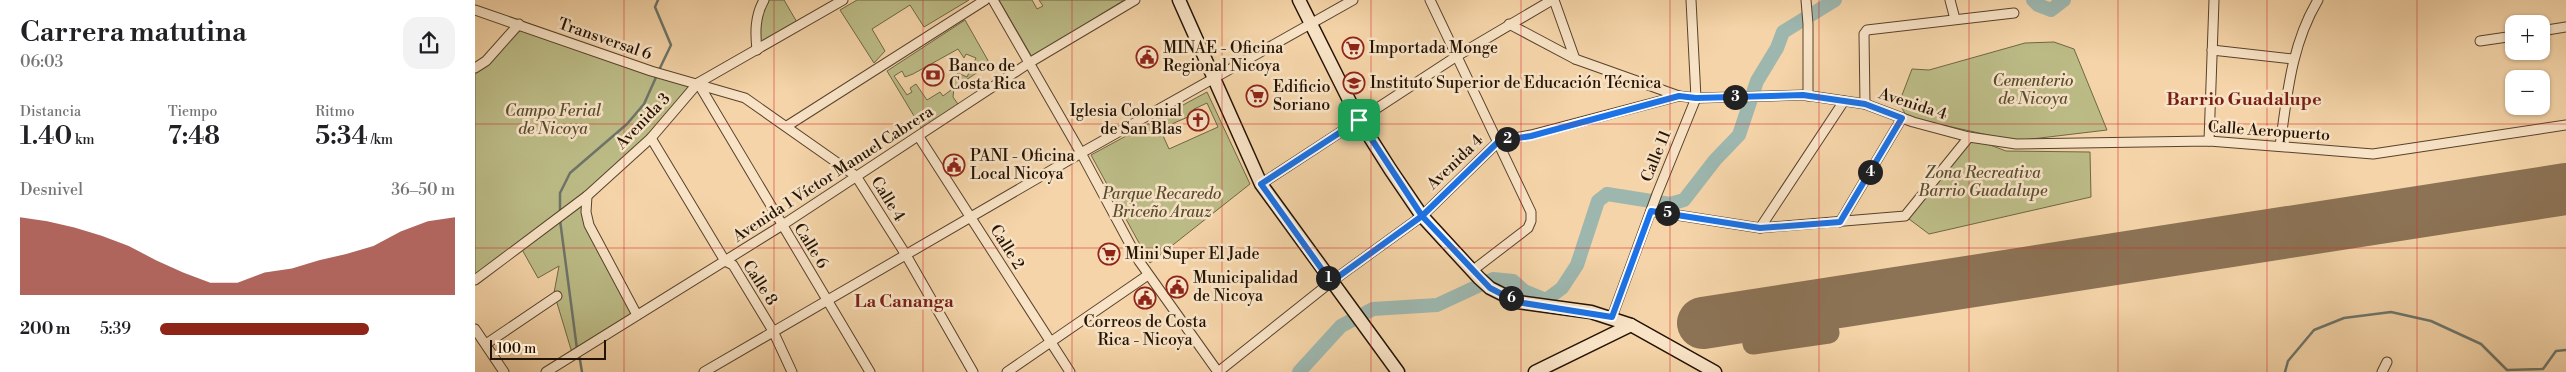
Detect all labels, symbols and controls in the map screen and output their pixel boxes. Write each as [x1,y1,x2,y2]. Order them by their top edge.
street label: Transversal 6 [555,14,655,64]
text: Carrera matutina [20,15,247,50]
map controls [2505,15,2550,115]
button: + [2505,15,2550,60]
button: share [403,17,455,69]
supermarket icon: Importada Monge [1341,36,1365,60]
place label: MINAE - Oficina Regional Nicoya [1163,38,1284,76]
place label: Importada Monge [1369,38,1498,58]
public building icon: MINAE - Oficina Regional Nicoya [1135,45,1159,69]
text: 06:03 [20,52,63,72]
place label: Banco de Costa Rica [948,56,1027,94]
bank icon: Banco de Costa Rica [921,63,945,87]
button: − [2505,70,2550,115]
school or university icon: Instituto Superior de Educación Técnica [1342,71,1366,95]
park label: Cementerio de Nicoya [1992,71,2074,109]
place label: Instituto Superior de Educación Técnica [1370,73,1662,93]
place label: Edificio Soriano [1273,77,1331,115]
street label: Avenida 4 [1875,83,1950,125]
supermarket icon: Edificio Soriano [1245,84,1269,108]
pin: 3 [1723,84,1747,110]
text: 3 [1731,88,1740,106]
district label: Barrio Guadalupe [2166,88,2322,111]
street label: Avenida 3 [611,89,675,154]
pin [1338,99,1380,141]
park label: Campo Ferial de Nicoya [505,101,602,139]
street label: Avenida 1 Víctor Manuel Cabrera [728,101,938,247]
place label: Iglesia Colonial de San Blas [1070,101,1182,139]
text: Distancia [20,103,81,121]
text: Tiempo [168,103,217,121]
text: Ritmo [315,103,355,121]
icon: arrive [1345,106,1373,134]
church icon: Iglesia Colonial de San Blas [1186,108,1210,132]
street label: Calle Aeropuerto [2207,117,2331,145]
text: 1.40 [20,121,72,152]
text: 7:48 [168,121,220,152]
text: 5:34 [315,121,368,152]
pin: 2 [1495,126,1519,152]
street label: Calle 11 [1637,127,1675,185]
street label: Avenida 4 [1422,130,1488,194]
text: 2 [1503,130,1512,148]
text: km [72,131,95,149]
text: /km [368,131,393,149]
place label: PANI - Oficina Local Nicoya [970,146,1076,184]
public building icon: PANI - Oficina Local Nicoya [942,153,966,177]
pin: 4 [1857,160,1883,184]
text: 4 [1866,163,1875,181]
park label: Zona Recreativa Barrio Guadalupe [1918,163,2048,201]
street label: Calle 4 [866,173,910,226]
text: Desnivel [20,180,83,200]
text: 36–50 m [391,180,455,200]
park label: Parque Recaredo Briceño Arauz [1102,184,1221,222]
pin: 5 [1655,200,1679,226]
text: 5 [1663,204,1672,222]
street label: Calle 6 [789,220,833,273]
street label: Calle 2 [986,221,1028,273]
supermarket icon: Mini Super El Jade [1097,242,1121,266]
place label: Mini Super El Jade [1125,244,1260,264]
street label: Calle 8 [738,257,782,309]
pin: 1 [1315,266,1341,290]
place label: Municipalidad de Nicoya [1193,268,1298,306]
text: 1 [1325,269,1332,287]
public building icon: Municipalidad de Nicoya [1165,275,1189,299]
public building icon: Correos de Costa Rica - Nicoya [1133,286,1157,310]
pin: 6 [1499,286,1523,310]
text: 6 [1507,289,1516,307]
district label: La Cananga [854,290,954,313]
place label: Correos de Costa Rica - Nicoya [1084,312,1207,350]
text: 200 m [20,319,70,339]
text: 5:39 [100,319,131,339]
scale bar [490,337,606,360]
text: 100 m [497,340,536,358]

